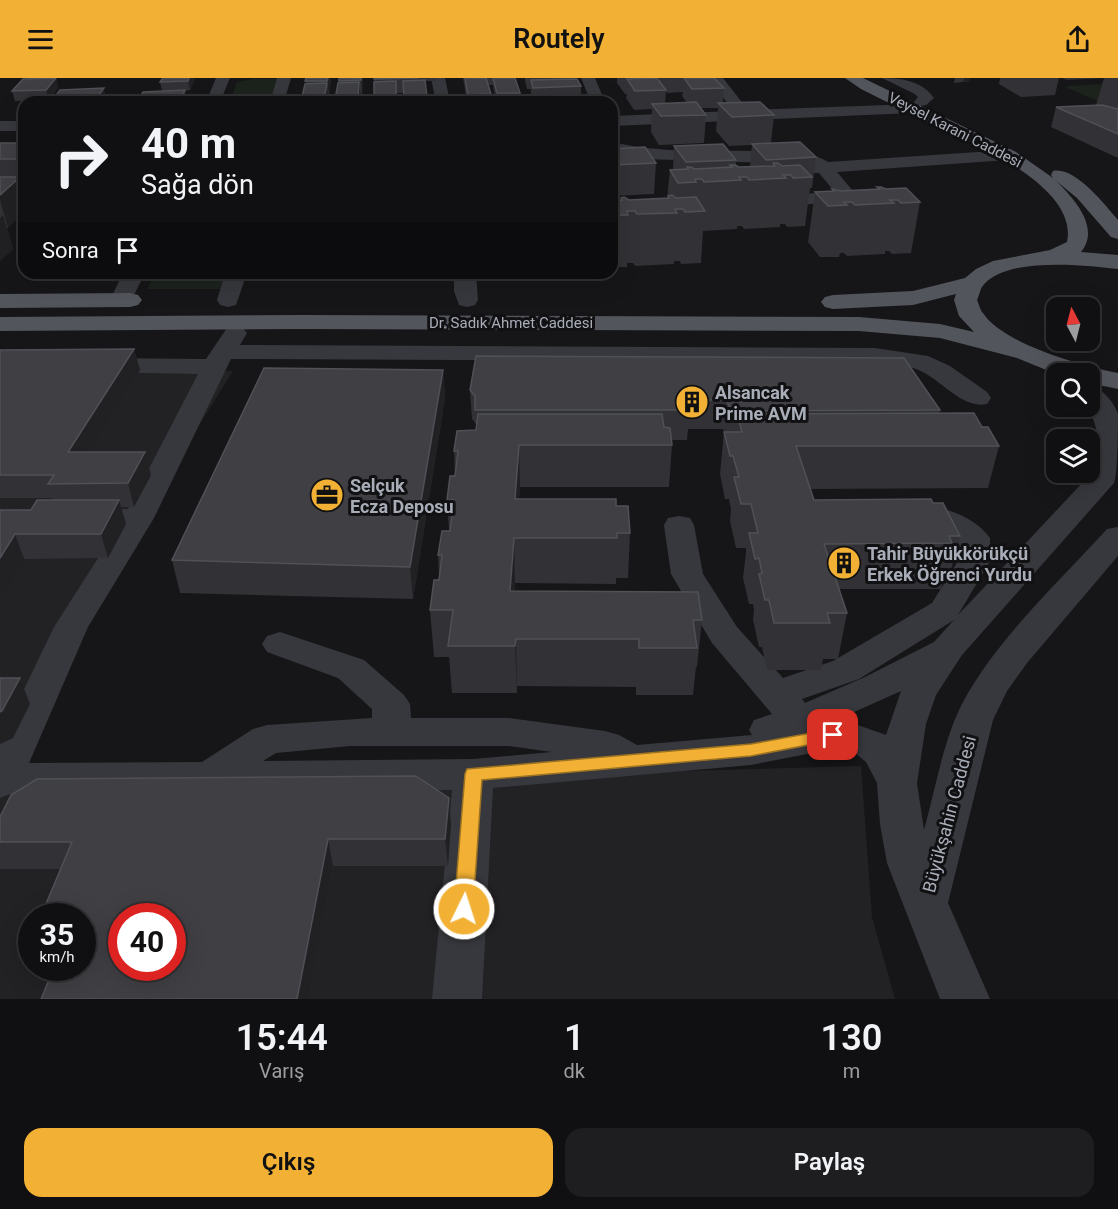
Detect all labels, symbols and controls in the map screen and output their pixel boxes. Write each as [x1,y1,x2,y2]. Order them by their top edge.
icon: menu [24,23,57,56]
text: Routely [513,23,605,55]
icon: share [1061,23,1094,56]
street label: Veysel Karani Caddesi [885,88,1025,172]
text: 40 m [141,119,236,168]
icon: right [42,120,120,198]
text: Sağa dön [141,169,254,201]
icon: arrive [111,234,144,267]
text: Sonra [42,238,99,263]
north arrow [1046,297,1100,351]
map controls [1046,297,1100,483]
street label: Dr. Sadık Ahmet Caddesi [429,314,593,332]
button: search [1046,363,1100,417]
place label: Alsancak Prime AVM [715,382,807,424]
building icon: Alsancak Prime AVM [674,384,710,420]
button: layers [1046,429,1100,483]
place label: Selçuk Ecza Deposu [350,475,454,517]
office icon: Selçuk Ecza Deposu [309,477,345,513]
place label: Tahir Büyükkörükçü Erkek Öğrenci Yurdu [867,543,1032,585]
building icon: Tahir Büyükkörükçü Erkek Öğrenci Yurdu [826,545,862,581]
pin [807,709,858,760]
icon: arrive [816,718,849,751]
street label: Büyükşahin Caddesi [918,733,980,895]
position arrow [432,877,496,941]
speed limit sign: 40 [108,903,186,981]
text: 35 [40,917,74,952]
text: km/h [39,948,75,966]
text: 15:44 [236,1017,328,1059]
text: 1 [564,1017,584,1059]
text: 130 [821,1017,882,1059]
text: Varış [259,1059,304,1083]
text: dk [563,1059,585,1083]
text: m [843,1059,860,1083]
button: Çıkış [24,1128,553,1197]
button: Paylaş [565,1128,1094,1197]

